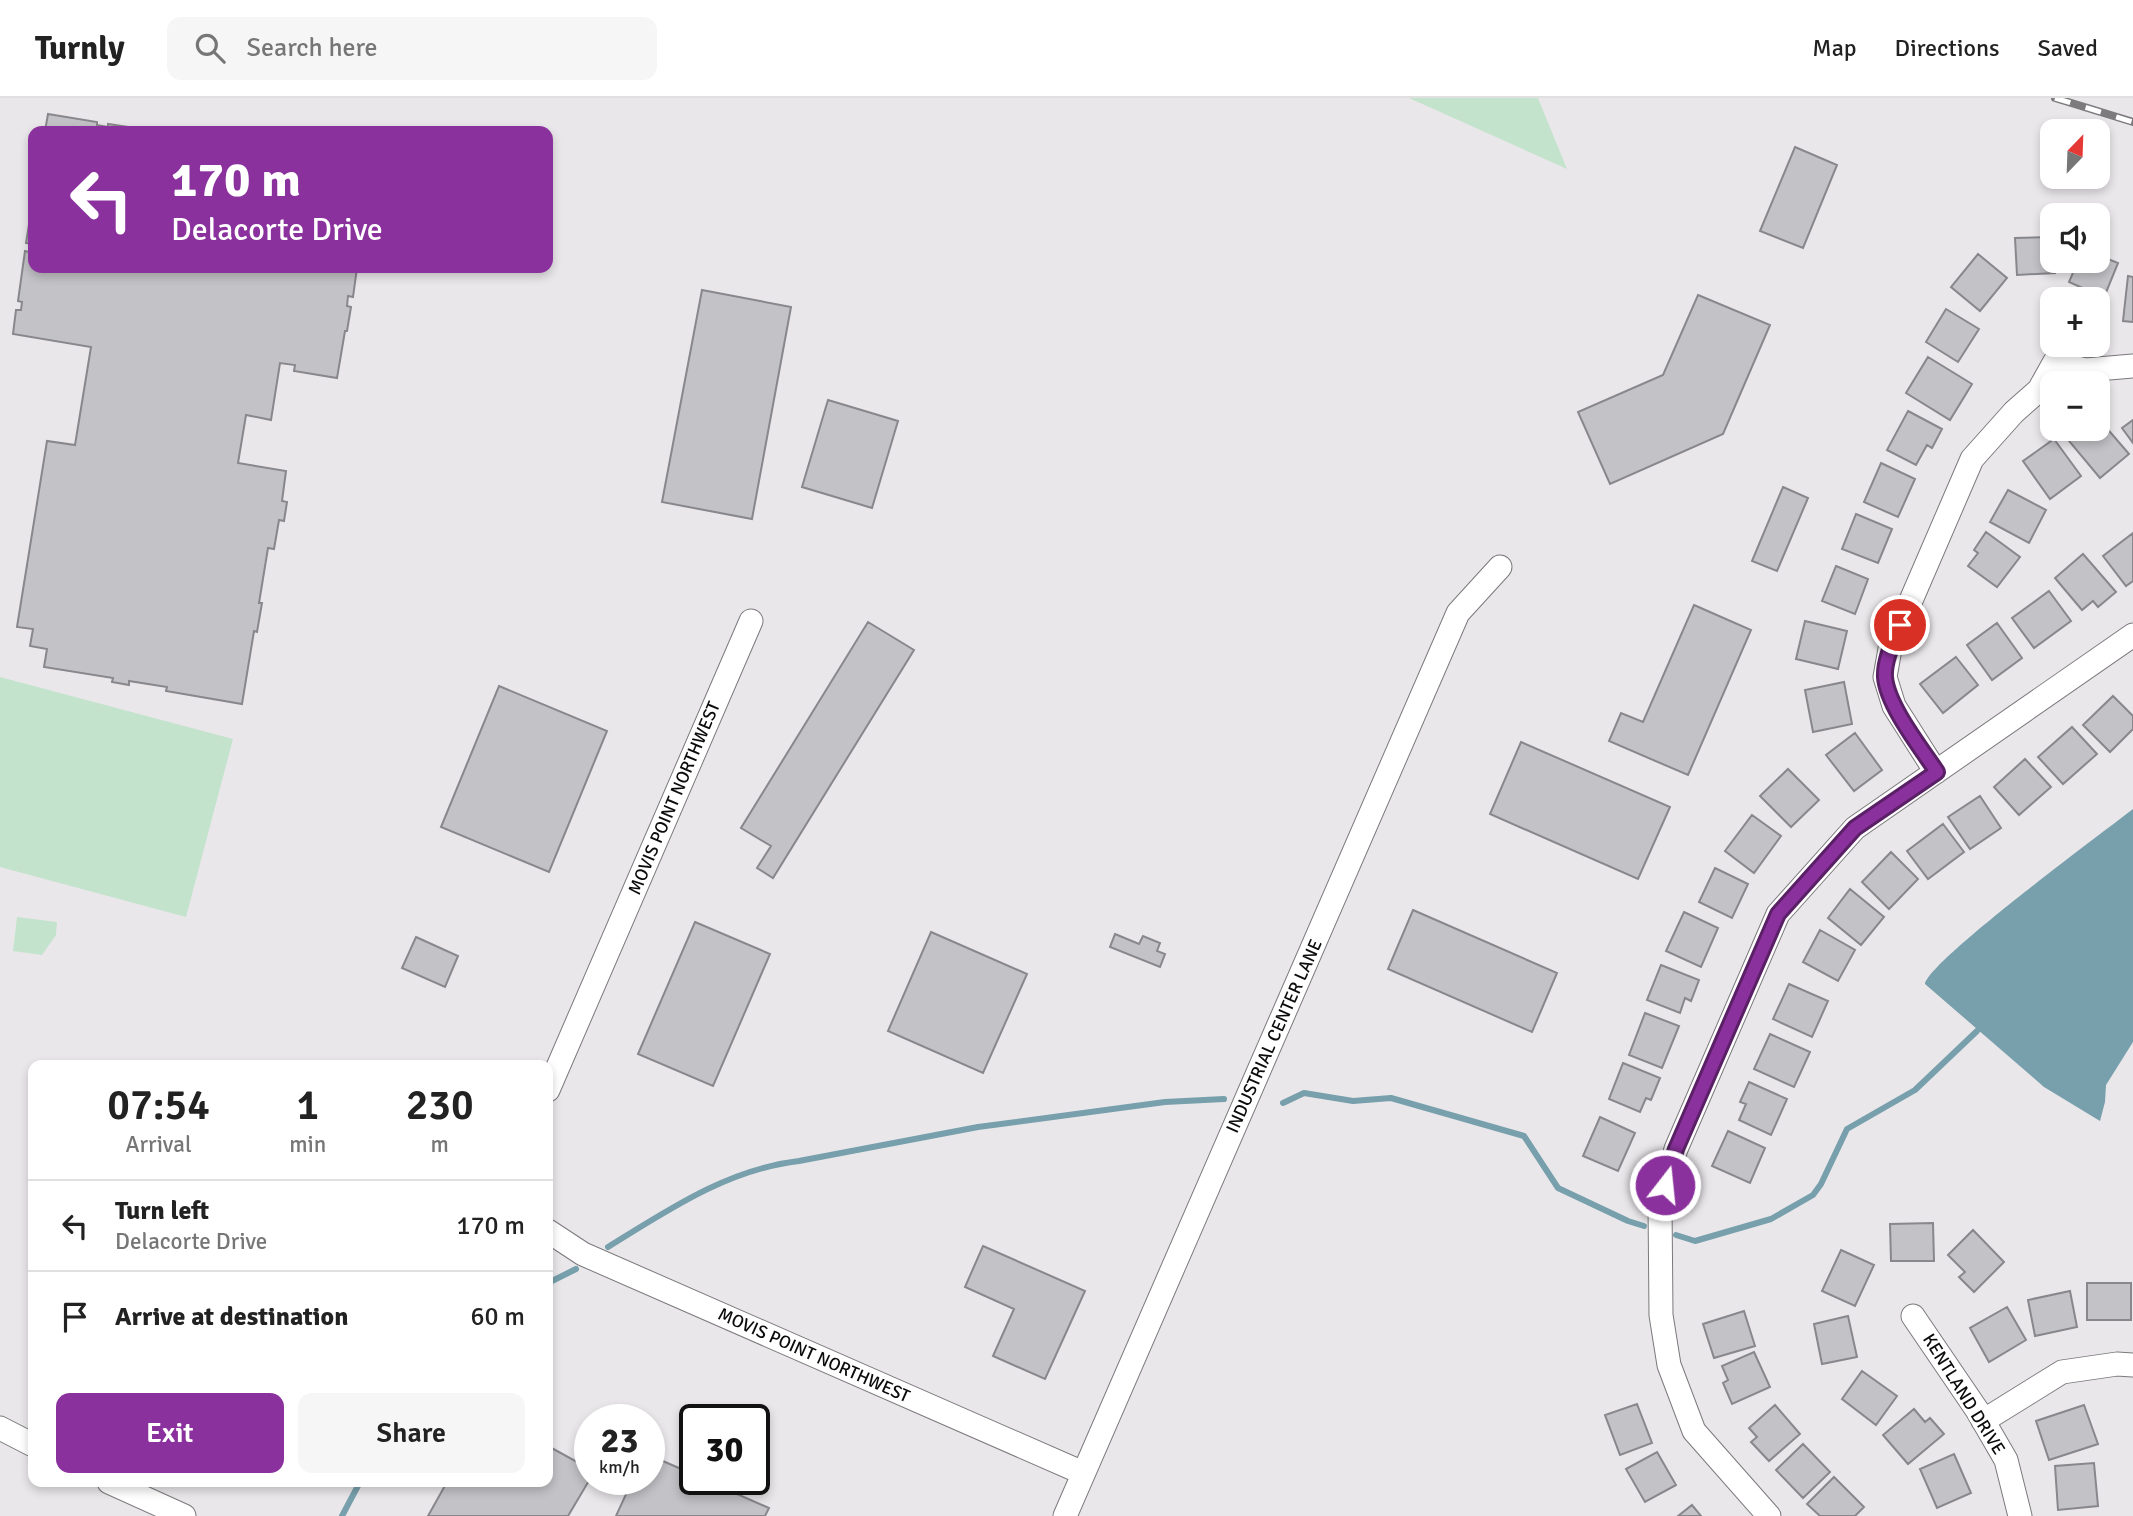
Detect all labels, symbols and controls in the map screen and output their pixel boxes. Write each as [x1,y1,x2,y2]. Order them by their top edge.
search box [167,17,657,80]
text: Turnly [35,28,125,69]
icon: search [191,29,229,67]
text: Search here [247,32,378,64]
text: Map [1812,33,1857,63]
text: Directions [1895,33,2000,63]
text: Saved [2038,33,2098,63]
north arrow [2040,119,2110,189]
map controls [2040,119,2110,441]
text: 170 m [171,150,301,210]
icon: left [56,154,147,245]
button: sound [2040,203,2110,273]
text: Delacorte Drive [171,210,383,249]
button: + [2040,287,2110,357]
button: − [2040,371,2110,441]
pin [1870,595,1930,655]
icon: arrive [1881,606,1919,644]
street label: MOVIS POINT NORTHWEST [623,698,725,898]
street label: INDUSTRIAL CENTER LANE [1221,936,1327,1136]
text: 07:54 [107,1080,210,1131]
text: 1 [296,1080,319,1131]
text: 230 [406,1080,474,1131]
text: Arrival [125,1130,192,1159]
text: min [289,1130,326,1159]
text: m [430,1130,449,1159]
position arrow [1628,1148,1702,1222]
text: Turn left [115,1195,209,1227]
icon: left [56,1207,94,1245]
text: 170 m [456,1210,525,1242]
text: Delacorte Drive [115,1227,267,1256]
icon: arrive [56,1298,94,1336]
text: Arrive at destination [115,1301,348,1333]
text: 60 m [470,1301,525,1333]
street label: MOVIS POINT NORTHWEST [715,1303,913,1407]
street label: KENTLAND DRIVE [1918,1329,2010,1459]
button: Exit [56,1393,284,1473]
button: Share [298,1393,525,1473]
speed limit sign: 30 [679,1404,770,1495]
text: 23 [601,1419,638,1462]
text: km/h [599,1456,640,1478]

